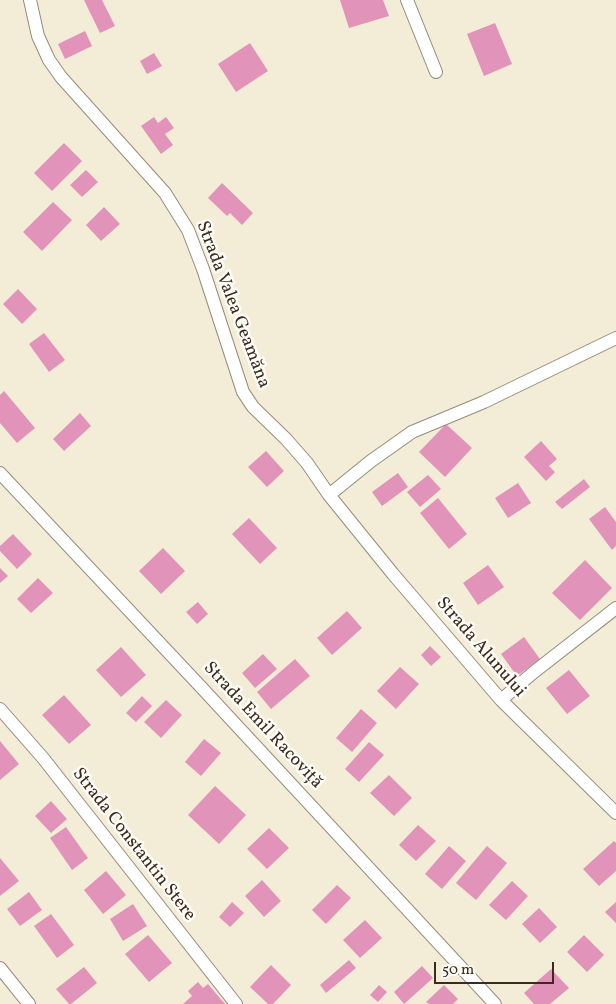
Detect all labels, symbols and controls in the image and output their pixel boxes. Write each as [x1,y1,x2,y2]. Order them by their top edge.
street label: Strada Valea Geamăna [190,219,274,391]
street label: Strada Alunului [431,594,529,702]
street label: Strada Emil Racoviță [198,658,326,794]
street label: Strada Constantin Stere [67,764,199,926]
scale bar [436,952,556,984]
text: 50 m [442,960,474,981]

